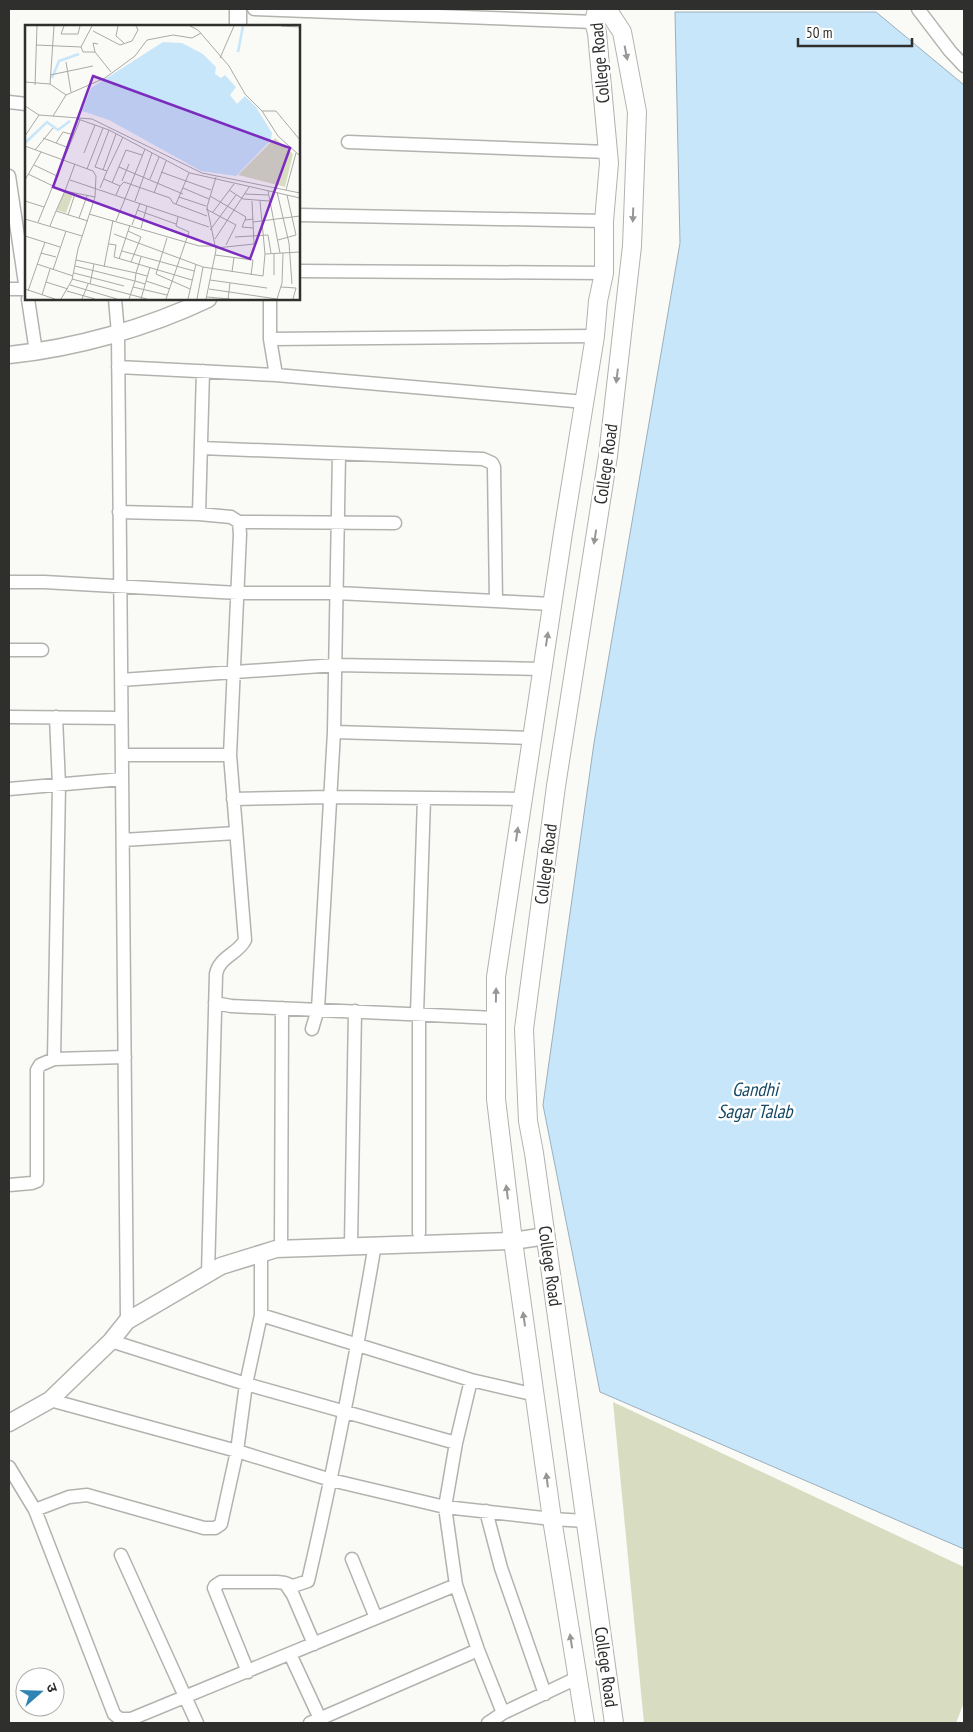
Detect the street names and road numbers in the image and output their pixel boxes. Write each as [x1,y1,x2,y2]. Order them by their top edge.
street label: College Road [585,22,614,104]
street label: College Road [588,422,623,506]
street label: College Road [529,822,562,906]
street label: College Road [533,1224,568,1308]
street label: College Road [589,1625,624,1709]

